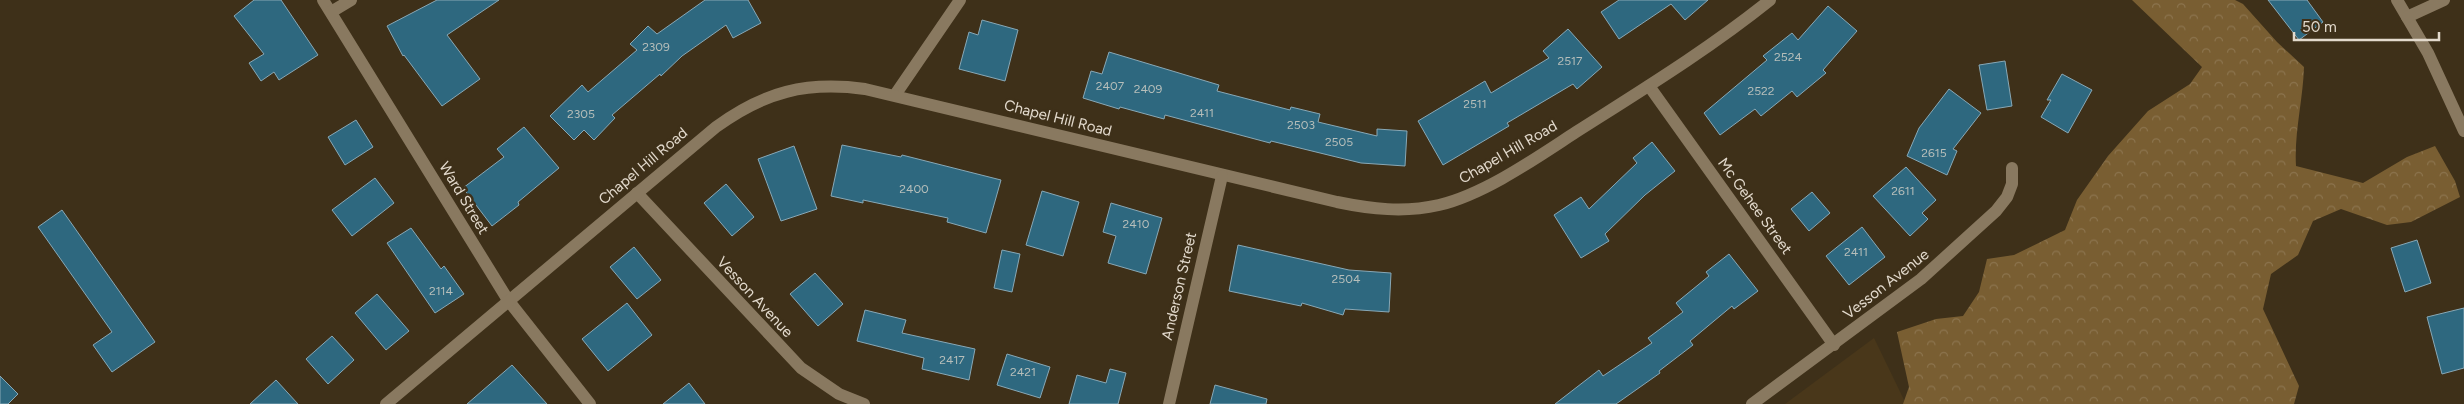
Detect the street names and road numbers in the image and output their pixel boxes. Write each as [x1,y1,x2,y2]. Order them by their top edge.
street label: Chapel Hill Road [1002,96,1114,140]
street label: Chapel Hill Road [1456,117,1560,187]
street label: Chapel Hill Road [595,124,691,208]
street label: Mc Gehee Street [1714,154,1796,258]
street label: Ward Street [435,159,493,238]
street label: Anderson Street [1158,230,1200,342]
street label: Vesson Avenue [1840,245,1932,323]
street label: Vesson Avenue [713,253,797,341]

